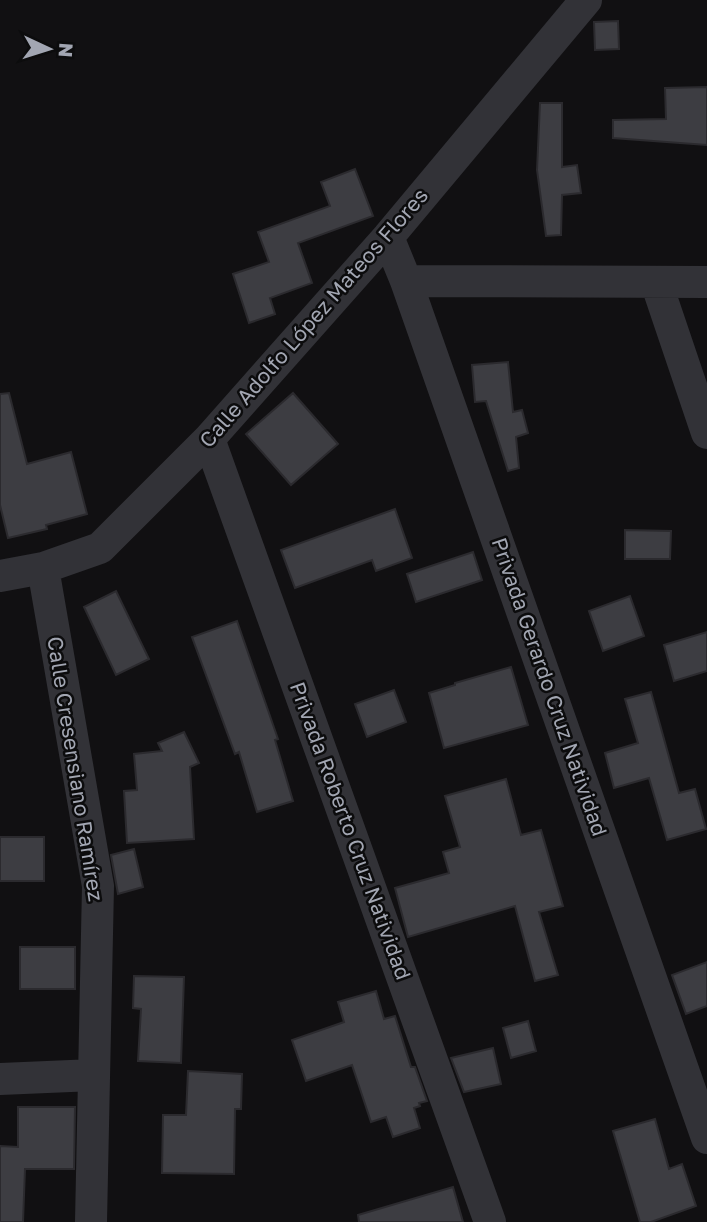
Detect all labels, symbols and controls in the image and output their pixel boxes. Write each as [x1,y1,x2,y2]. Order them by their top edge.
north arrow [14,14,84,84]
text: N [54,42,78,58]
street label: Calle Adolfo López Mateos Flores [193,182,433,452]
street label: Privada Gerardo Cruz Natividad [487,534,613,839]
street label: Calle Cresensiano Ramírez [42,635,110,903]
street label: Privada Roberto Cruz Natividad [285,678,417,983]

